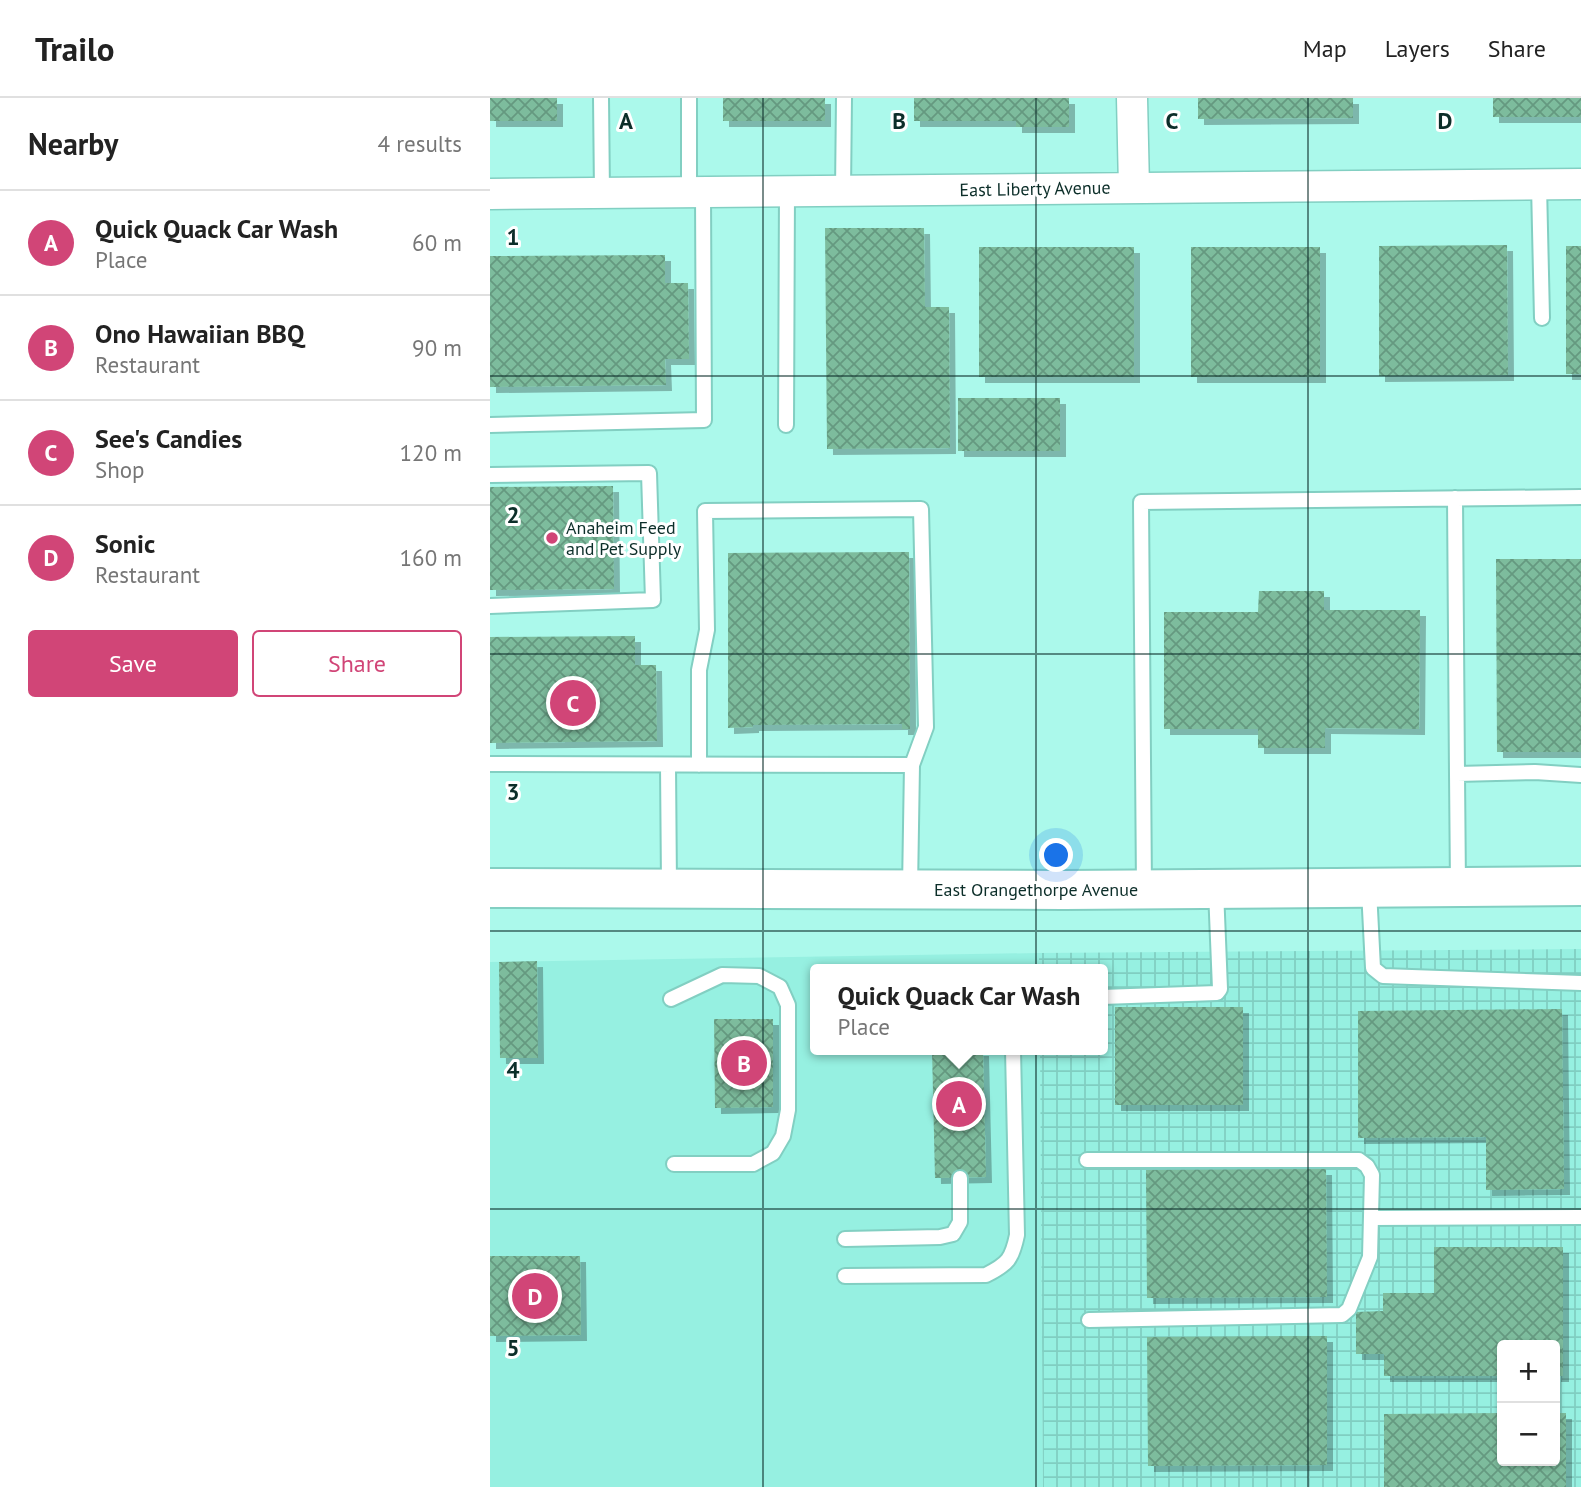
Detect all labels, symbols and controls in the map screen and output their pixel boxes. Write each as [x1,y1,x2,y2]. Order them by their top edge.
text: Trailo [35,27,115,70]
text: Map [1303,33,1347,64]
text: Layers [1385,33,1450,64]
text: Share [1488,33,1546,64]
text: A [619,106,633,135]
text: B [892,106,906,135]
text: C [1166,106,1179,135]
text: D [1438,106,1452,135]
text: Nearby [28,124,118,163]
text: 4 results [378,129,462,158]
street label: East Liberty Avenue [959,176,1111,201]
text: Quick Quack Car Wash [95,212,338,245]
text: 1 [506,222,520,251]
text: A [44,228,58,257]
text: 60 m [412,228,462,257]
text: Place [95,245,148,274]
text: Ono Hawaiian BBQ [95,317,304,350]
text: B [44,333,58,362]
text: 90 m [412,333,462,362]
text: Restaurant [95,350,200,379]
text: See's Candies [95,422,242,455]
text: C [45,438,57,467]
text: 120 m [400,438,462,467]
text: Shop [95,455,145,484]
text: 2 [506,500,520,529]
place label: Anaheim Feed and Pet Supply [566,516,682,560]
text: Sonic [95,527,155,560]
marker: Anaheim Feed and Pet Supply [544,530,560,546]
text: D [44,543,58,572]
text: 160 m [400,543,462,572]
text: Restaurant [95,560,200,589]
button: Save [28,630,238,697]
button: Share [252,630,462,697]
pin: C [550,677,596,729]
text: 3 [506,777,520,806]
your location [1039,838,1073,872]
street label: East Orangethorpe Avenue [934,878,1138,901]
popup [810,964,1108,1055]
text: Quick Quack Car Wash [837,979,1081,1012]
text: Place [837,1012,890,1041]
pin: B [721,1037,767,1089]
text: 4 [506,1055,520,1084]
pin: A [936,1078,982,1130]
pin: D [512,1270,558,1322]
text: 5 [506,1333,520,1362]
map controls [1497,1340,1560,1466]
button: + [1497,1340,1560,1403]
button: − [1497,1403,1560,1466]

